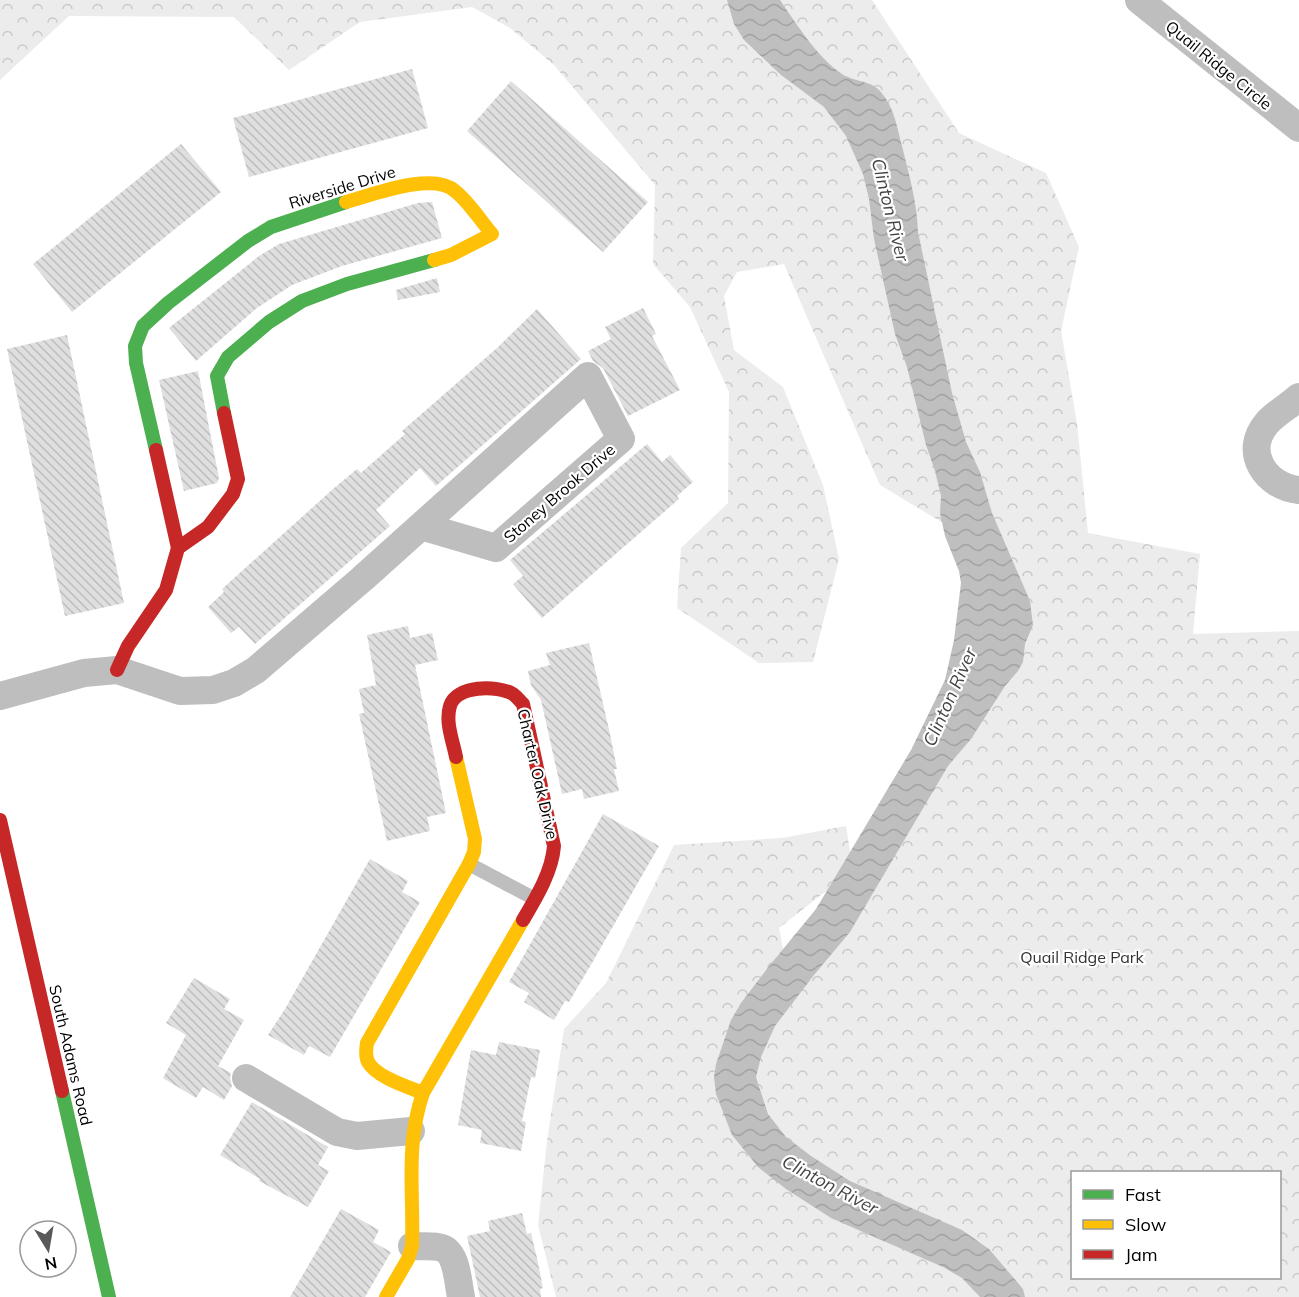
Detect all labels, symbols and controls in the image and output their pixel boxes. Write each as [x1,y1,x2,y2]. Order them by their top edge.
street label: Quail Ridge Circle [1162,16,1276,114]
water label: Clinton River [867,156,915,265]
street label: Riverside Drive [286,161,398,213]
street label: Stoney Brook Drive [499,439,619,547]
water label: Clinton River [918,643,982,750]
street label: Charter Oak Drive [513,707,563,841]
park label: Quail Ridge Park [1020,947,1145,967]
street label: South Adams Road [45,983,97,1127]
water label: Clinton River [778,1150,884,1220]
legend [1071,1171,1281,1279]
text: Fast [1125,1183,1161,1206]
text: Slow [1125,1213,1167,1236]
north arrow [18,1219,78,1279]
text: Jam [1125,1243,1158,1266]
text: N [43,1253,59,1275]

